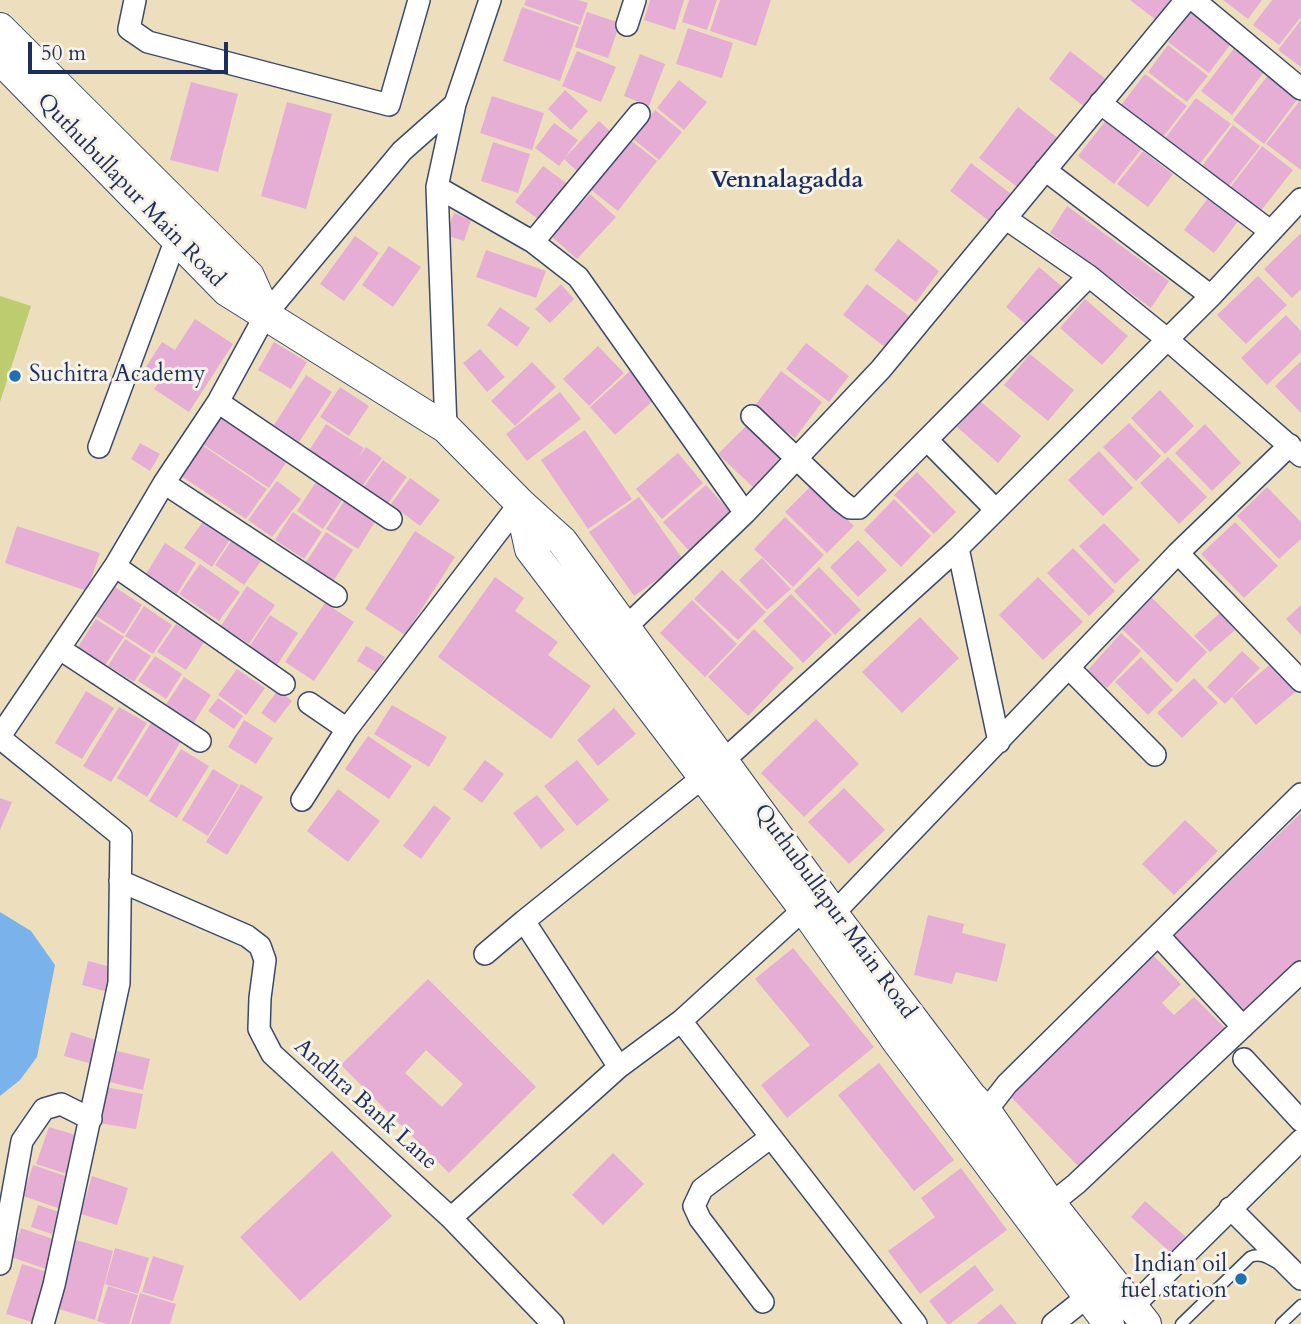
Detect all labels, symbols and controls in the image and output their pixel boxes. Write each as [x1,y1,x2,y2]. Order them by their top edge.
scale bar [32,28,231,72]
text: 50 m [41,39,86,68]
street label: Quthubullapur Main Road [30,88,230,294]
district label: Vennalagadda [711,167,863,195]
place label: Suchitra Academy [29,362,206,390]
marker: Suchitra Academy [7,368,23,384]
street label: Quthubullapur Main Road [747,799,921,1025]
street label: Andhra Bank Lane [288,1033,442,1177]
place label: Indian oil fuel station [1121,1252,1227,1306]
marker: Indian oil fuel station [1233,1271,1249,1287]

